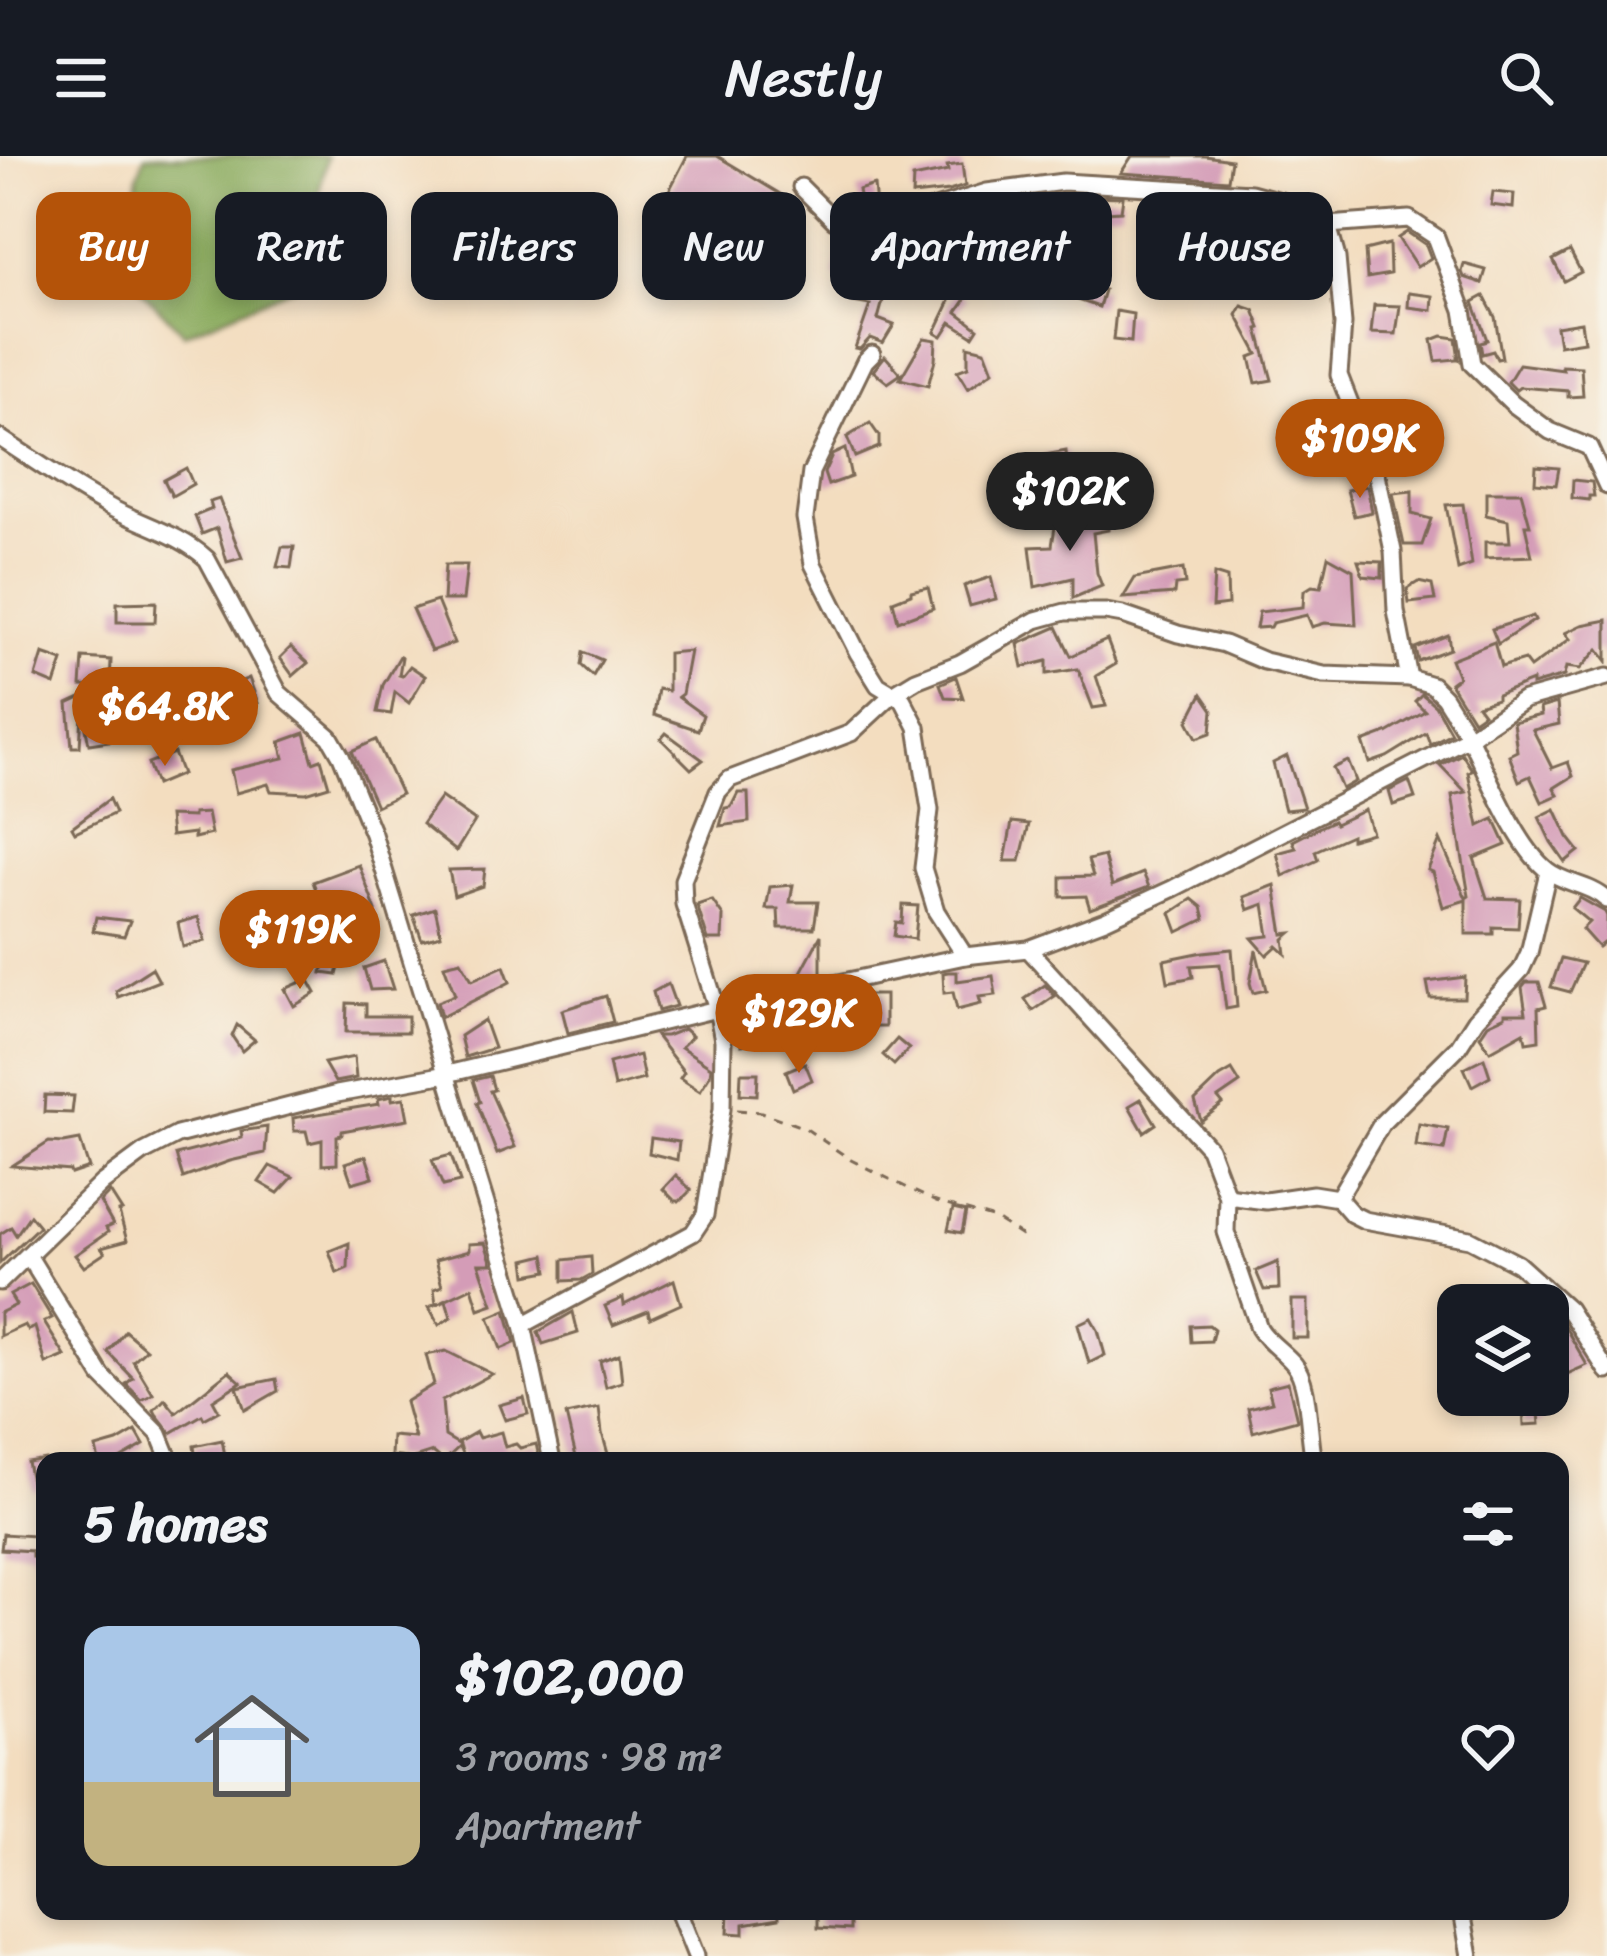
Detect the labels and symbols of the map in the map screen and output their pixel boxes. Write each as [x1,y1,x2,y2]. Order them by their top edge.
pin: $109K [1276,399,1444,501]
pin: $102K [986,452,1154,554]
pin: $64.8K [67,667,263,769]
pin: $119K [216,890,384,992]
pin: $129K [715,974,883,1076]

